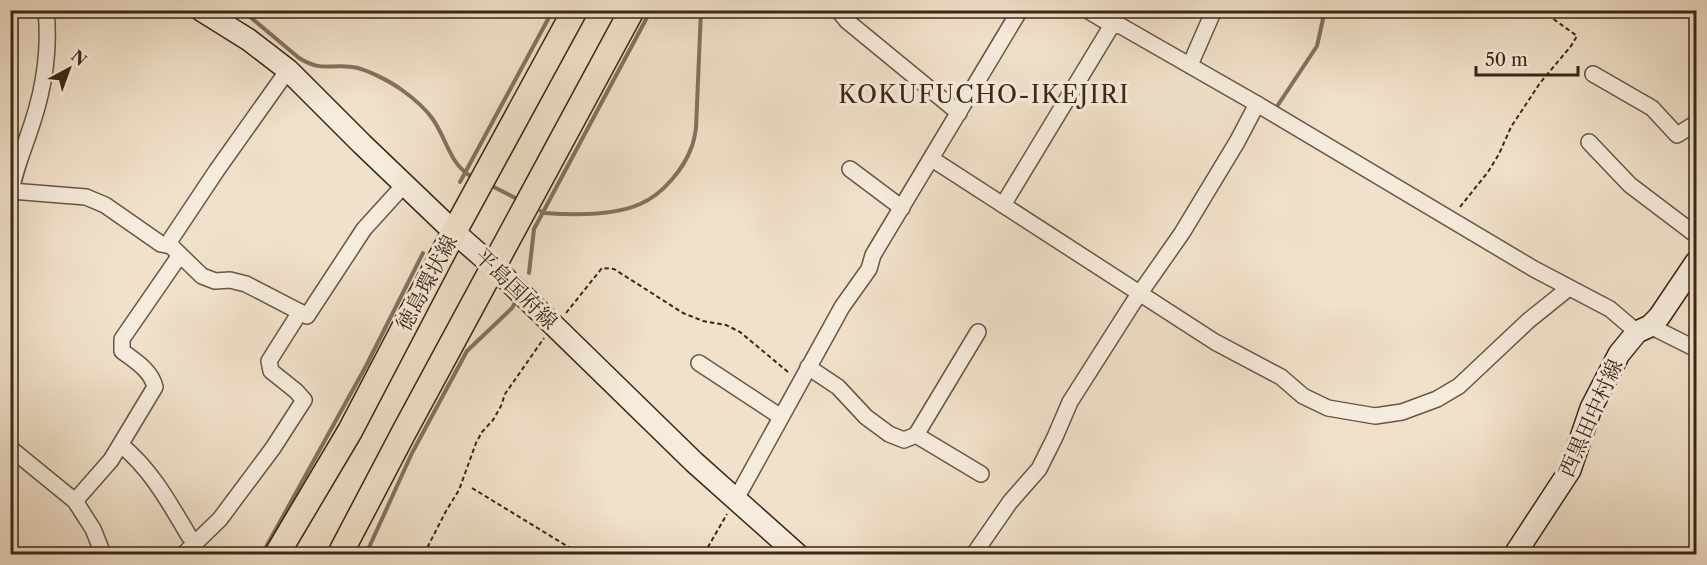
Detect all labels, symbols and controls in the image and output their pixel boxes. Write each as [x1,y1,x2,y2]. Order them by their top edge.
north arrow [39,39,99,99]
scale bar [1476,39,1578,77]
text: N [67,46,91,70]
text: 50 m [1485,49,1528,71]
district label: KOKUFUCHO-IKEJIRI [838,80,1130,109]
street label: 徳島環状線 [391,231,462,335]
street label: 平島国府線 [470,243,563,334]
street label: 西黒田中村線 [1553,355,1628,480]

